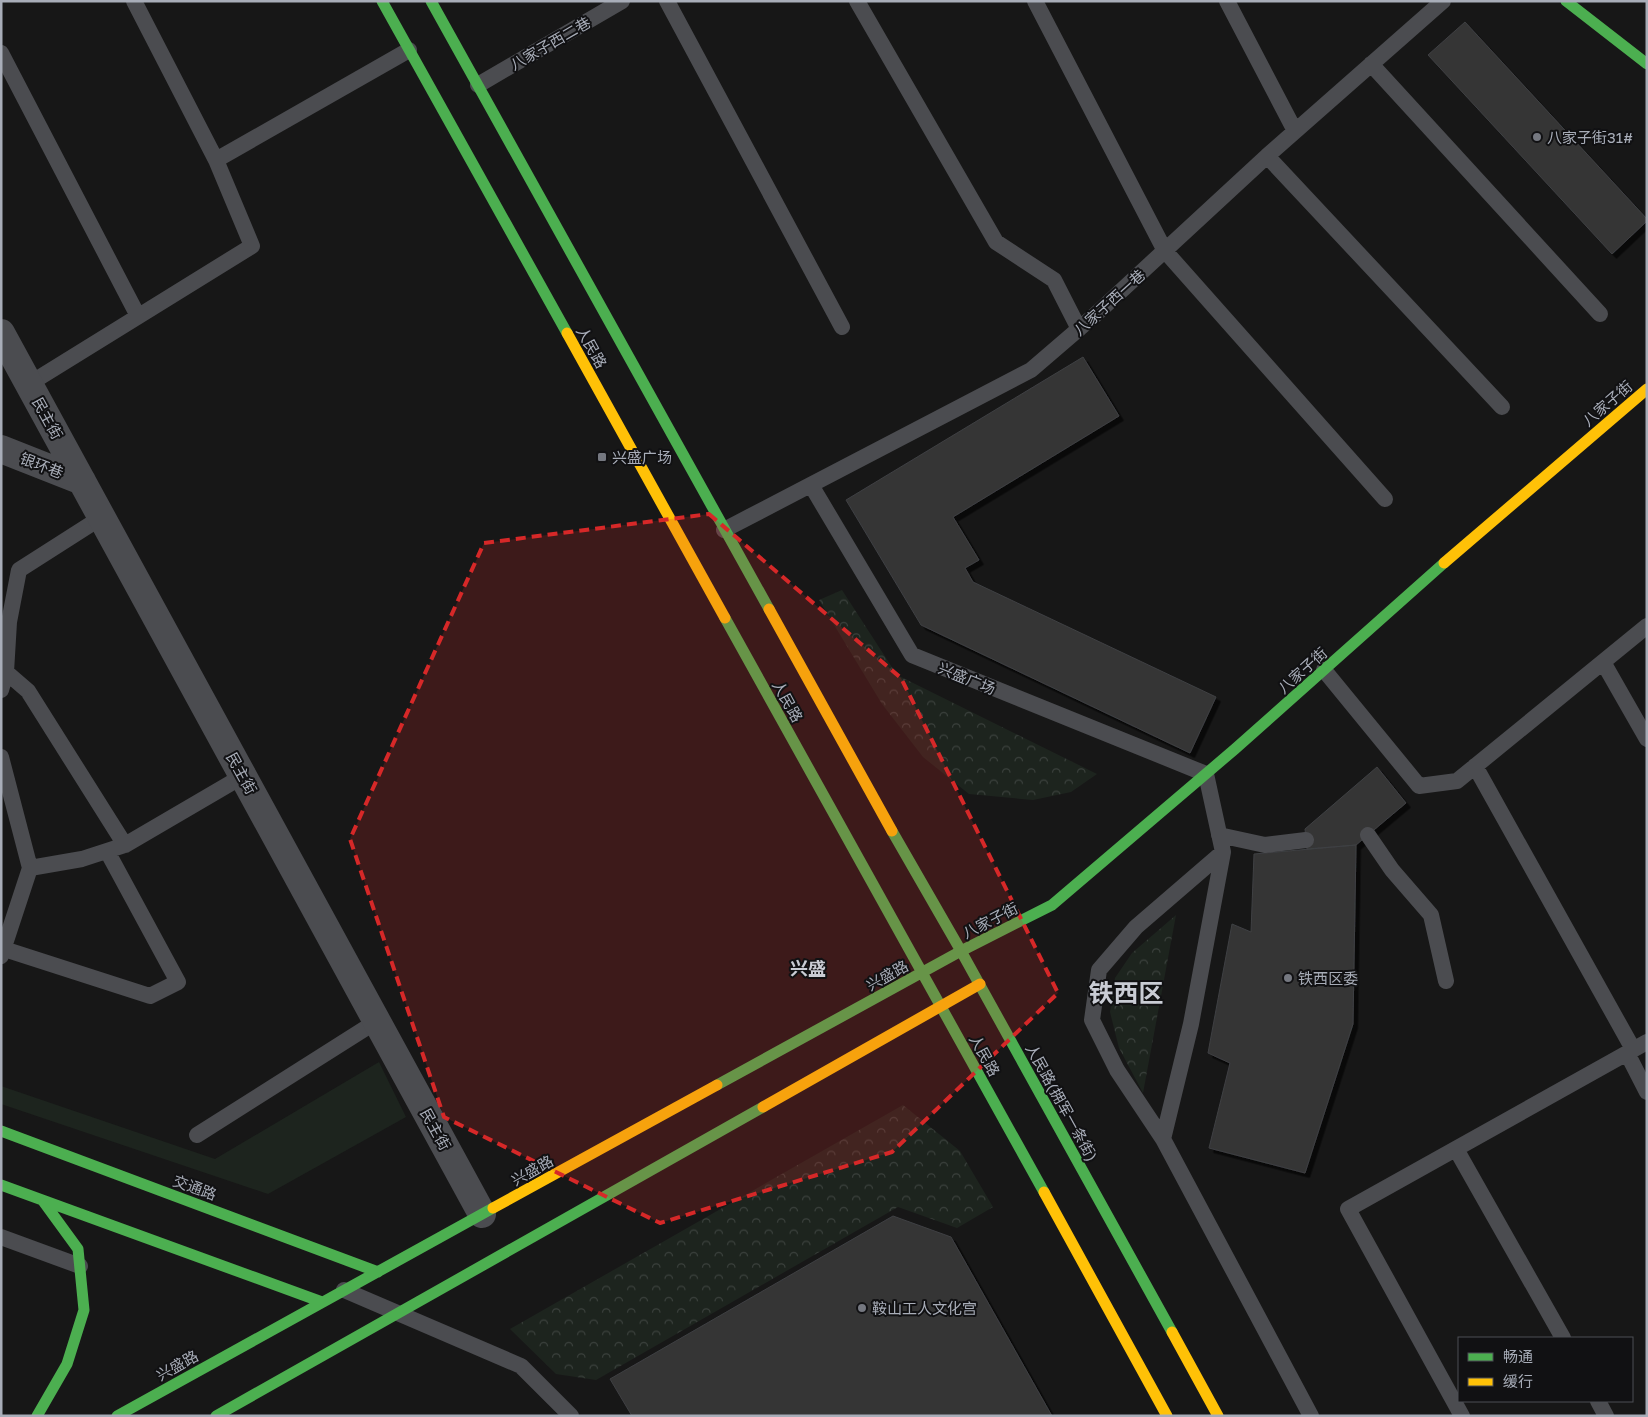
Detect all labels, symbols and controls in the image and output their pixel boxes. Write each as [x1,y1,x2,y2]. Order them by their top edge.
street label: 八家子西二巷 [507,13,593,73]
place label: 八家子街31# [1547,128,1633,146]
marker: 八家子街31# [1531,131,1543,143]
street label: 八家子西一巷 [1070,265,1148,339]
street label: 人民路 [573,323,611,371]
street label: 八家子街 [1578,377,1636,429]
street label: 民主街 [29,394,67,442]
place label: 兴盛广场 [612,448,672,466]
street label: 银环巷 [18,449,66,481]
marker: 兴盛广场 [596,451,608,463]
street label: 八家子街 [1274,643,1330,697]
street label: 兴盛广场 [936,658,998,698]
street label: 人民路 [769,677,807,725]
street label: 民主街 [223,749,261,797]
street label: 八家子街 [959,898,1021,942]
street label: 兴盛路 [863,956,911,994]
district label: 兴盛 [790,957,826,979]
place label: 铁西区委 [1298,969,1358,987]
marker: 铁西区委 [1282,972,1294,984]
district label: 铁西区 [1088,977,1164,1008]
street label: 人民路 [966,1031,1004,1079]
street label: 人民路(拥军一条街) [1022,1040,1102,1164]
street label: 民主街 [417,1105,455,1153]
street label: 兴盛路 [508,1151,556,1189]
street label: 交通路 [171,1171,219,1203]
place label: 鞍山工人文化宫 [872,1299,977,1317]
marker: 鞍山工人文化宫 [856,1302,868,1314]
legend [1458,1337,1633,1402]
street label: 兴盛路 [153,1346,201,1384]
text: 畅通 [1503,1347,1533,1365]
text: 缓行 [1503,1372,1533,1390]

